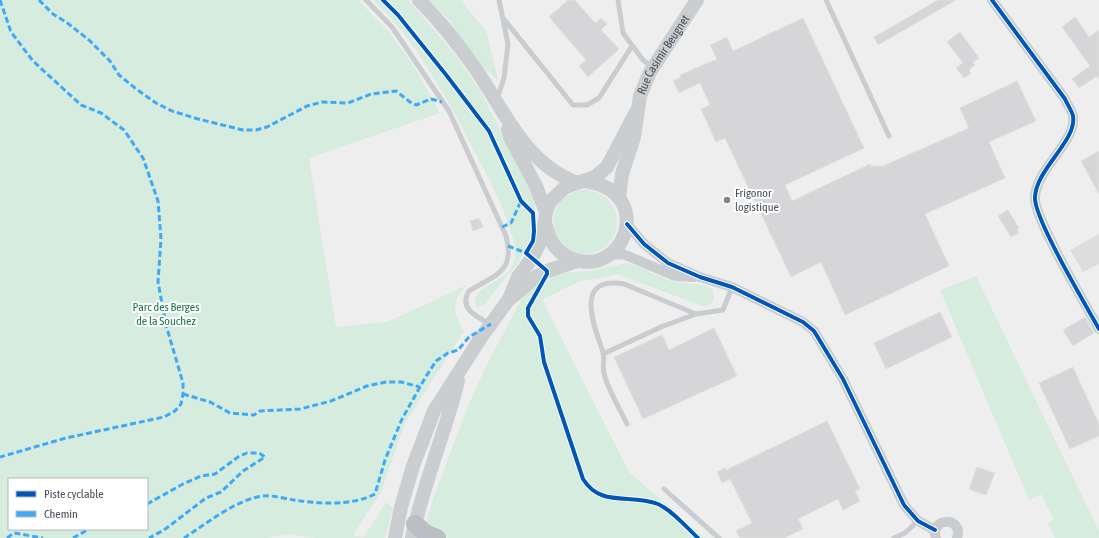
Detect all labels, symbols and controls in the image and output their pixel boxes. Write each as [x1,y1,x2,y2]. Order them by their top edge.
street label: Rue Casimir Beugnet [634,12,693,97]
place label: Frigonor logistique [735,186,779,214]
marker: Frigonor logistique [722,195,732,205]
park label: Parc des Berges de la Souchez [133,300,199,328]
legend [8,478,148,530]
text: Piste cyclable [44,487,104,501]
text: Chemin [44,507,78,521]

